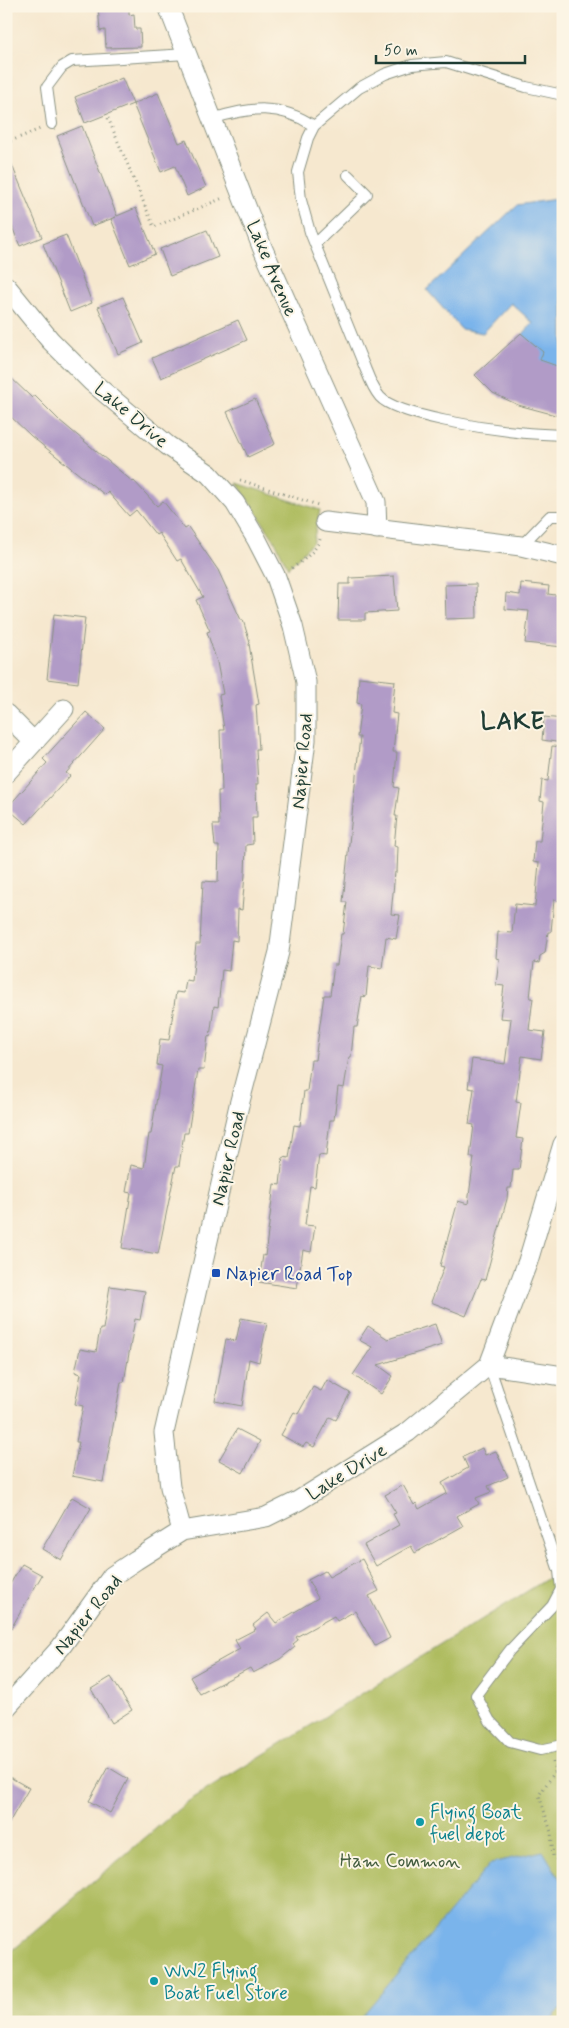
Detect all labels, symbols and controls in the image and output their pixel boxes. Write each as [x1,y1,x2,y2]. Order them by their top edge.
scale bar [376,32,525,64]
text: 50 m [384,41,418,61]
street label: Lake Avenue [240,217,303,321]
street label: Lake Drive [88,377,174,454]
district label: LAKE [481,707,545,738]
street label: Napier Road [286,712,319,810]
street label: Napier Road [205,1109,251,1208]
place label: Napier Road Top [226,1262,353,1287]
marker: Napier Road Top [210,1267,222,1279]
street label: Lake Drive [302,1438,392,1507]
street label: Napier Road [48,1570,128,1660]
place label: Flying Boat fuel depot [430,1800,522,1847]
marker: Flying Boat fuel depot [414,1816,426,1828]
park label: Ham Common [340,1849,460,1874]
place label: WW2 Flying Boat Fuel Store [164,1959,288,2006]
marker: WW2 Flying Boat Fuel Store [148,1975,160,1987]

